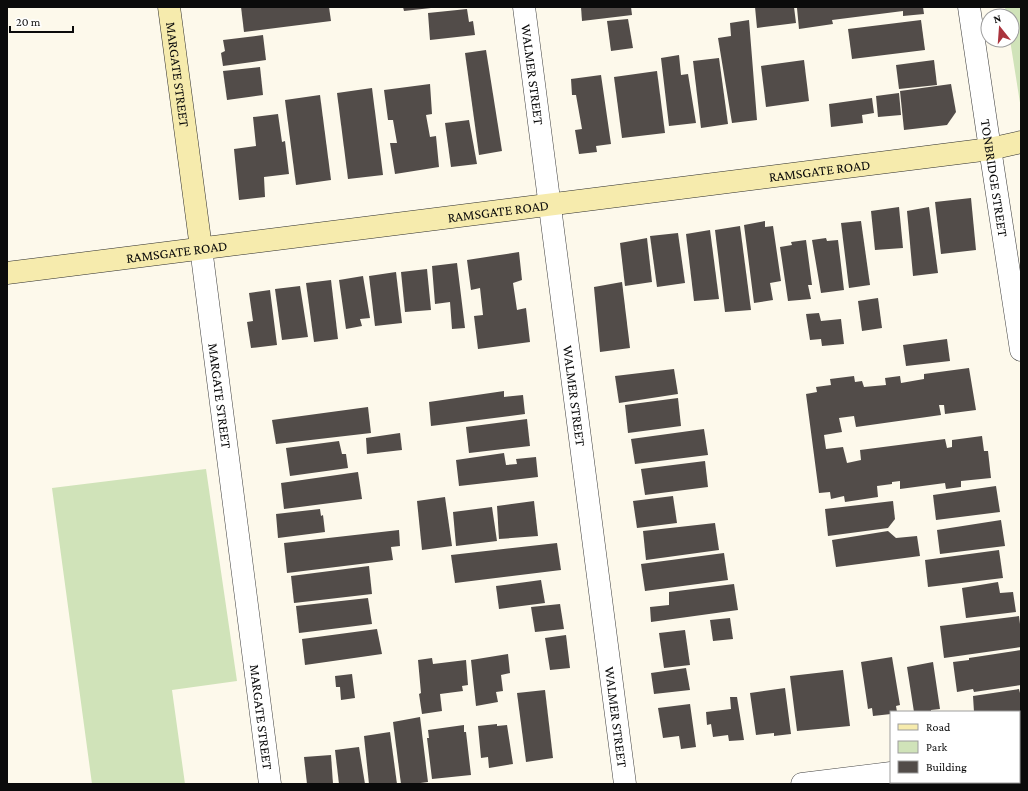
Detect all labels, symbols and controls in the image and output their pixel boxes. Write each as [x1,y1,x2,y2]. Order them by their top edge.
scale bar [10,8,73,34]
north arrow [980,8,1020,48]
text: N [992,11,1003,25]
text: 20 m [16,15,41,29]
street label: MARGATE STREET [163,21,193,128]
street label: WALMER STREET [518,23,547,126]
street label: TONBRIDGE STREET [978,118,1012,238]
street label: RAMSGATE ROAD [768,156,871,185]
street label: RAMSGATE ROAD [447,197,550,225]
street label: RAMSGATE ROAD [125,237,228,266]
street label: MARGATE STREET [205,342,235,450]
street label: WALMER STREET [560,344,589,448]
street label: MARGATE STREET [247,663,276,771]
street label: WALMER STREET [602,666,631,769]
legend [890,711,1020,783]
text: Road [926,720,951,734]
text: Park [926,740,948,754]
text: Building [926,760,967,774]

